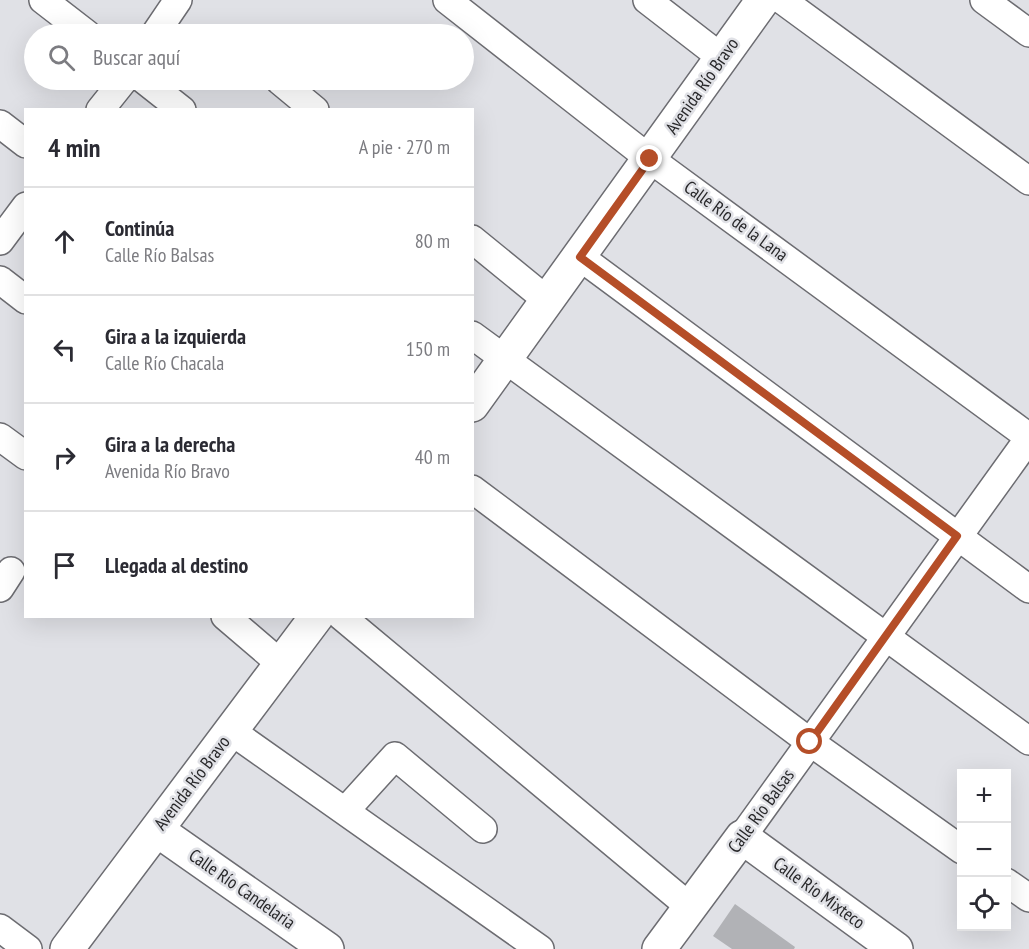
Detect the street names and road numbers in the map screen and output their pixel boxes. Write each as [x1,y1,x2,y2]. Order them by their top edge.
street label: Avenida Río Bravo [660,33,743,138]
street label: Calle Río de la Lana [680,175,793,266]
street label: Avenida Río Bravo [149,731,235,835]
street label: Calle Río Balsas [722,764,799,857]
street label: Calle Río Candelaria [185,843,300,934]
street label: Calle Río Mixteco [769,852,870,934]

